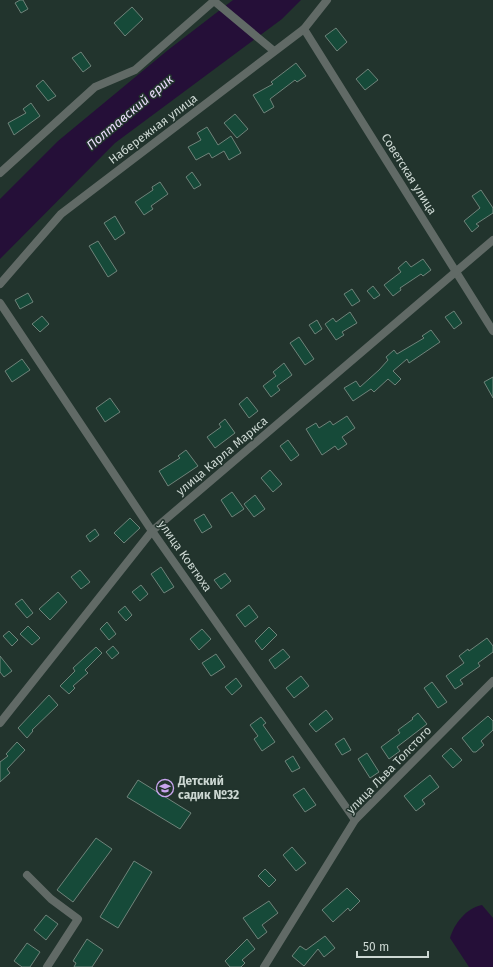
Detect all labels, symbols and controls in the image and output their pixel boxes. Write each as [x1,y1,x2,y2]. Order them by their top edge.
water label: Полтавский ерик [83,71,177,153]
street label: Набережная улица [106,91,200,167]
street label: Советская улица [378,131,440,217]
street label: улица Карла Маркса [173,414,271,498]
street label: улица Ковтюха [155,518,215,594]
street label: улица Льва Толстого [344,723,434,817]
place label: Детский садик №32 [177,774,239,802]
school or university icon: Детский садик №32 [155,778,175,798]
scale bar [357,933,428,959]
text: 50 m [363,940,389,954]

